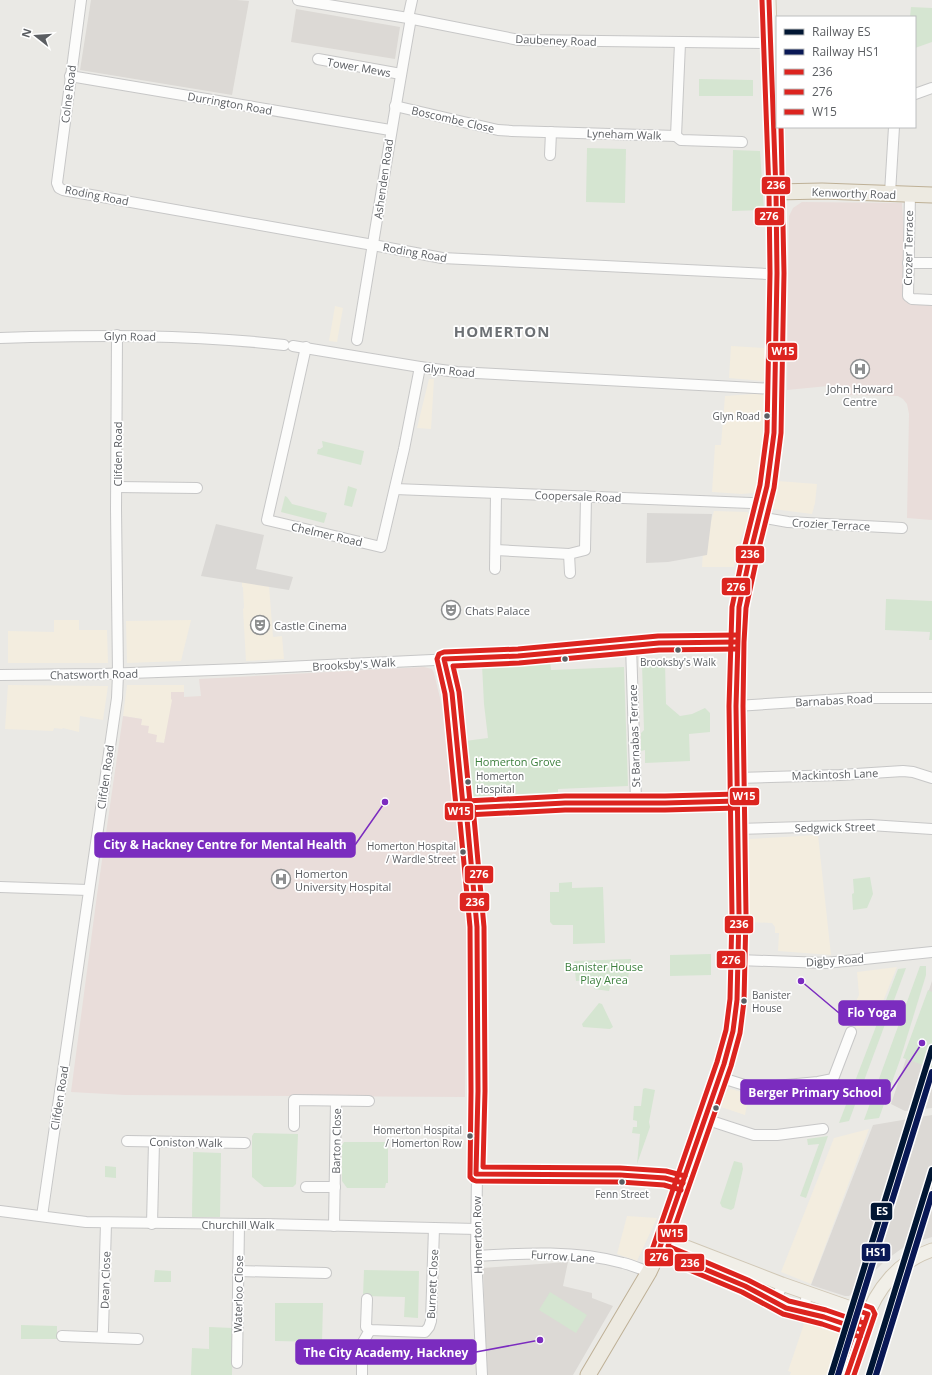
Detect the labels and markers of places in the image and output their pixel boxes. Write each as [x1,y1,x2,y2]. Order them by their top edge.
hospital icon: John Howard Centre [849,358,871,380]
place label: John Howard Centre [826,381,893,409]
place label: Glyn Road [713,409,760,423]
marker: Glyn Road [762,411,772,421]
theatre icon: Chats Palace [440,599,462,621]
place label: Chats Palace [465,603,530,618]
theatre icon: Castle Cinema [249,614,271,636]
place label: Castle Cinema [274,618,347,633]
marker: Brooksby's Walk [673,645,683,655]
unlabelled marker [560,654,570,664]
place label: Brooksby's Walk [640,655,717,669]
place label: Homerton Hospital [476,769,524,796]
marker: Homerton Hospital [463,777,473,787]
callout: City & Hackney Centre for Mental Health [95,833,355,857]
place label: Homerton Hospital / Wardle Street [367,839,456,866]
marker: Homerton Hospital / Wardle Street [458,847,468,857]
place label: Homerton University Hospital [295,866,391,894]
hospital icon: Homerton University Hospital [270,868,292,890]
place label: Banister House [752,988,791,1015]
marker: Banister House [739,996,749,1006]
callout: Flo Yoga [839,1001,905,1025]
callout: Berger Primary School [741,1080,890,1104]
unlabelled marker [711,1103,721,1113]
place label: Homerton Hospital / Homerton Row [373,1123,462,1150]
marker: Homerton Hospital / Homerton Row [465,1131,475,1141]
marker: Fenn Street [617,1177,627,1187]
place label: Fenn Street [595,1187,649,1201]
callout: The City Academy, Hackney [296,1340,476,1364]

